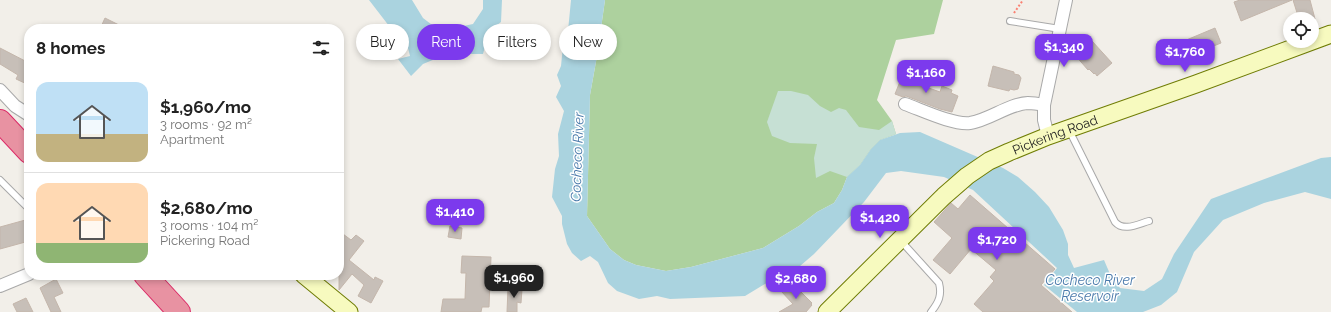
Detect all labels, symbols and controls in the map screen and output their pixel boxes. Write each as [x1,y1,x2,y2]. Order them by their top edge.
map controls [1283,12,1319,48]
button: locate [1283,12,1319,48]
chip: Buy [356,24,409,60]
chip: Rent [417,24,475,60]
chip: Filters [483,24,551,60]
chip: New [559,24,617,60]
pin: $1,340 [1031,34,1097,68]
icon: filters [310,37,332,59]
text: 8 homes [36,38,105,58]
text: $1,340 [1044,39,1084,54]
pin: $1,760 [1152,39,1218,73]
text: $1,760 [1165,44,1205,59]
pin: $1,160 [893,60,959,94]
text: $1,160 [906,65,946,80]
text: $1,960/mo [160,97,251,117]
icon: home [68,98,116,146]
water label: Cocheco River [567,111,587,202]
street label: Pickering Road [1010,112,1100,157]
text: 3 rooms · 92 m² [160,117,252,132]
text: Apartment [160,132,224,147]
text: $2,680/mo [160,198,253,218]
icon: home [68,199,116,247]
pin: $1,410 [422,199,488,233]
text: $1,410 [435,204,475,219]
pin: $1,420 [847,205,913,239]
text: $1,420 [860,210,900,225]
text: 3 rooms · 104 m² [160,218,258,233]
pin: $1,720 [964,227,1030,261]
text: $1,720 [977,232,1017,247]
text: Pickering Road [160,233,250,248]
pin: $1,960 [481,265,547,299]
pin: $2,680 [763,266,829,300]
text: $1,960 [493,270,535,285]
text: $2,680 [775,271,817,286]
water label: Cocheco River Reservoir [1045,272,1136,304]

